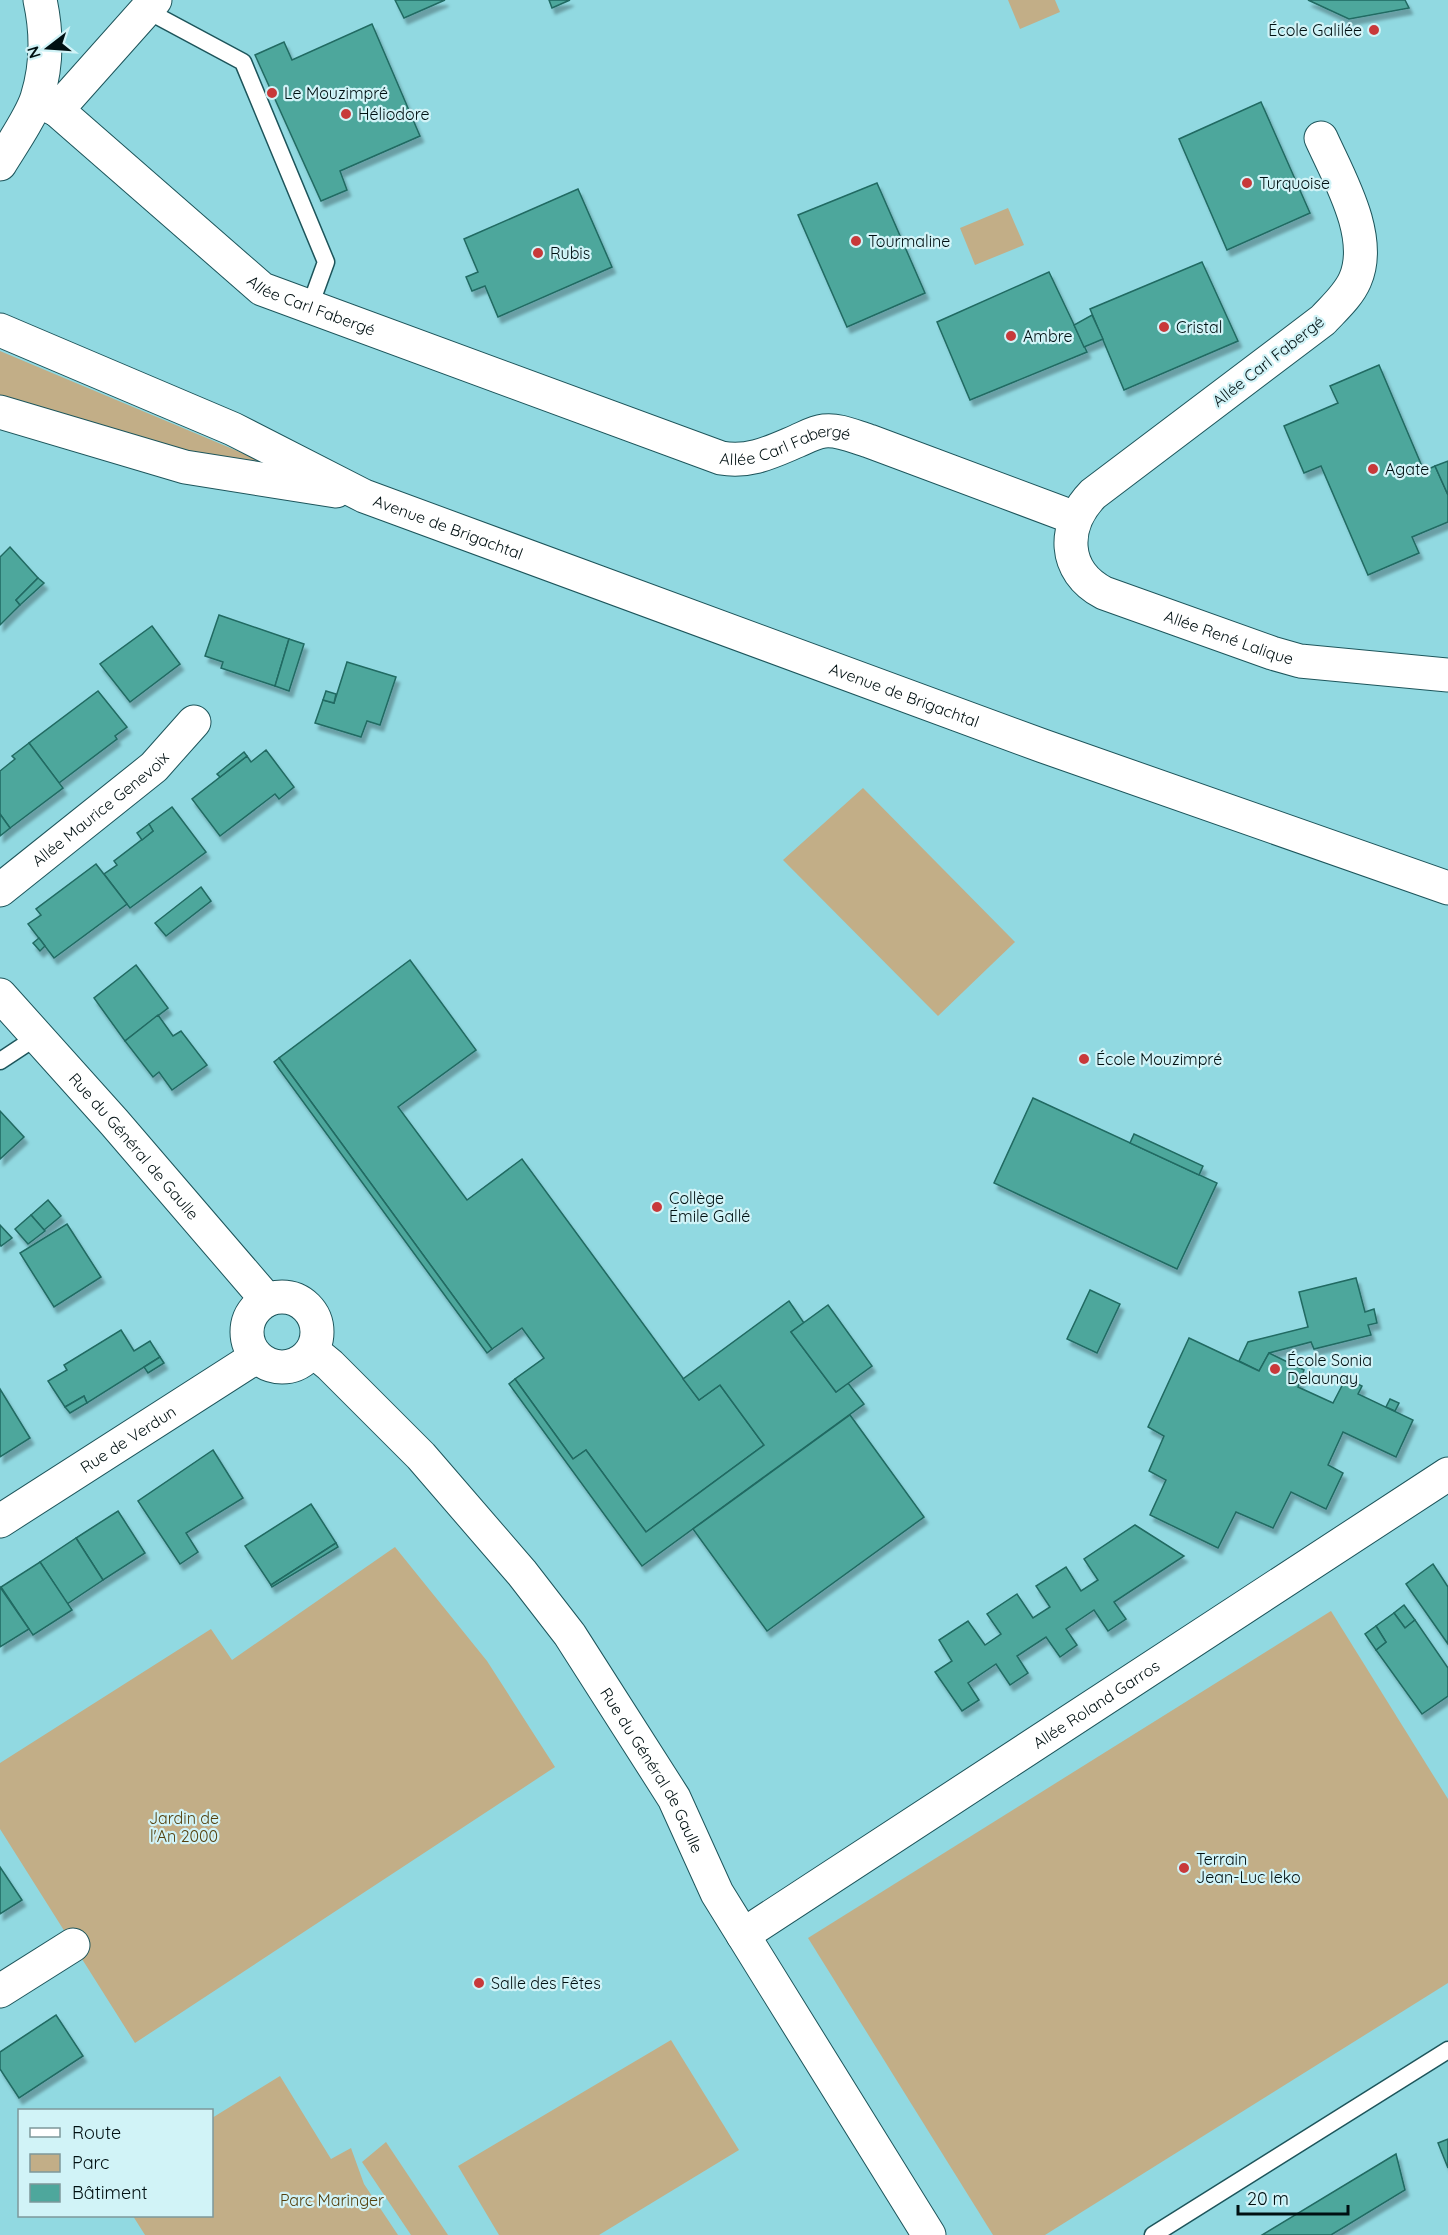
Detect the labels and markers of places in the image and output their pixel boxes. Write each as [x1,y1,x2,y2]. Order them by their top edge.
place label: École Galilée [1268,20,1362,40]
marker: École Galilée [1367,23,1381,37]
place label: Le Mouzimpré [284,83,388,103]
marker: Le Mouzimpré [265,86,279,100]
place label: Héliodore [358,104,430,124]
marker: Héliodore [339,107,353,121]
place label: Turquoise [1259,173,1330,193]
marker: Turquoise [1240,176,1254,190]
place label: Tourmaline [868,231,950,251]
marker: Tourmaline [849,234,863,248]
place label: Rubis [550,243,590,263]
marker: Rubis [531,246,545,260]
place label: Cristal [1176,317,1222,337]
marker: Cristal [1157,320,1171,334]
place label: Ambre [1023,326,1073,346]
marker: Ambre [1004,329,1018,343]
place label: Agate [1385,459,1429,479]
marker: Agate [1366,462,1380,476]
place label: École Mouzimpré [1096,1049,1222,1069]
marker: École Mouzimpré [1077,1052,1091,1066]
place label: Collège Émile Gallé [669,1188,750,1226]
marker: Collège Émile Gallé [650,1200,664,1214]
place label: École Sonia Delaunay [1287,1350,1372,1388]
marker: École Sonia Delaunay [1268,1362,1282,1376]
place label: Terrain Jean-Luc Ieko [1196,1849,1301,1887]
marker: Terrain Jean-Luc Ieko [1177,1861,1191,1875]
place label: Salle des Fêtes [491,1973,601,1993]
marker: Salle des Fêtes [472,1976,486,1990]

